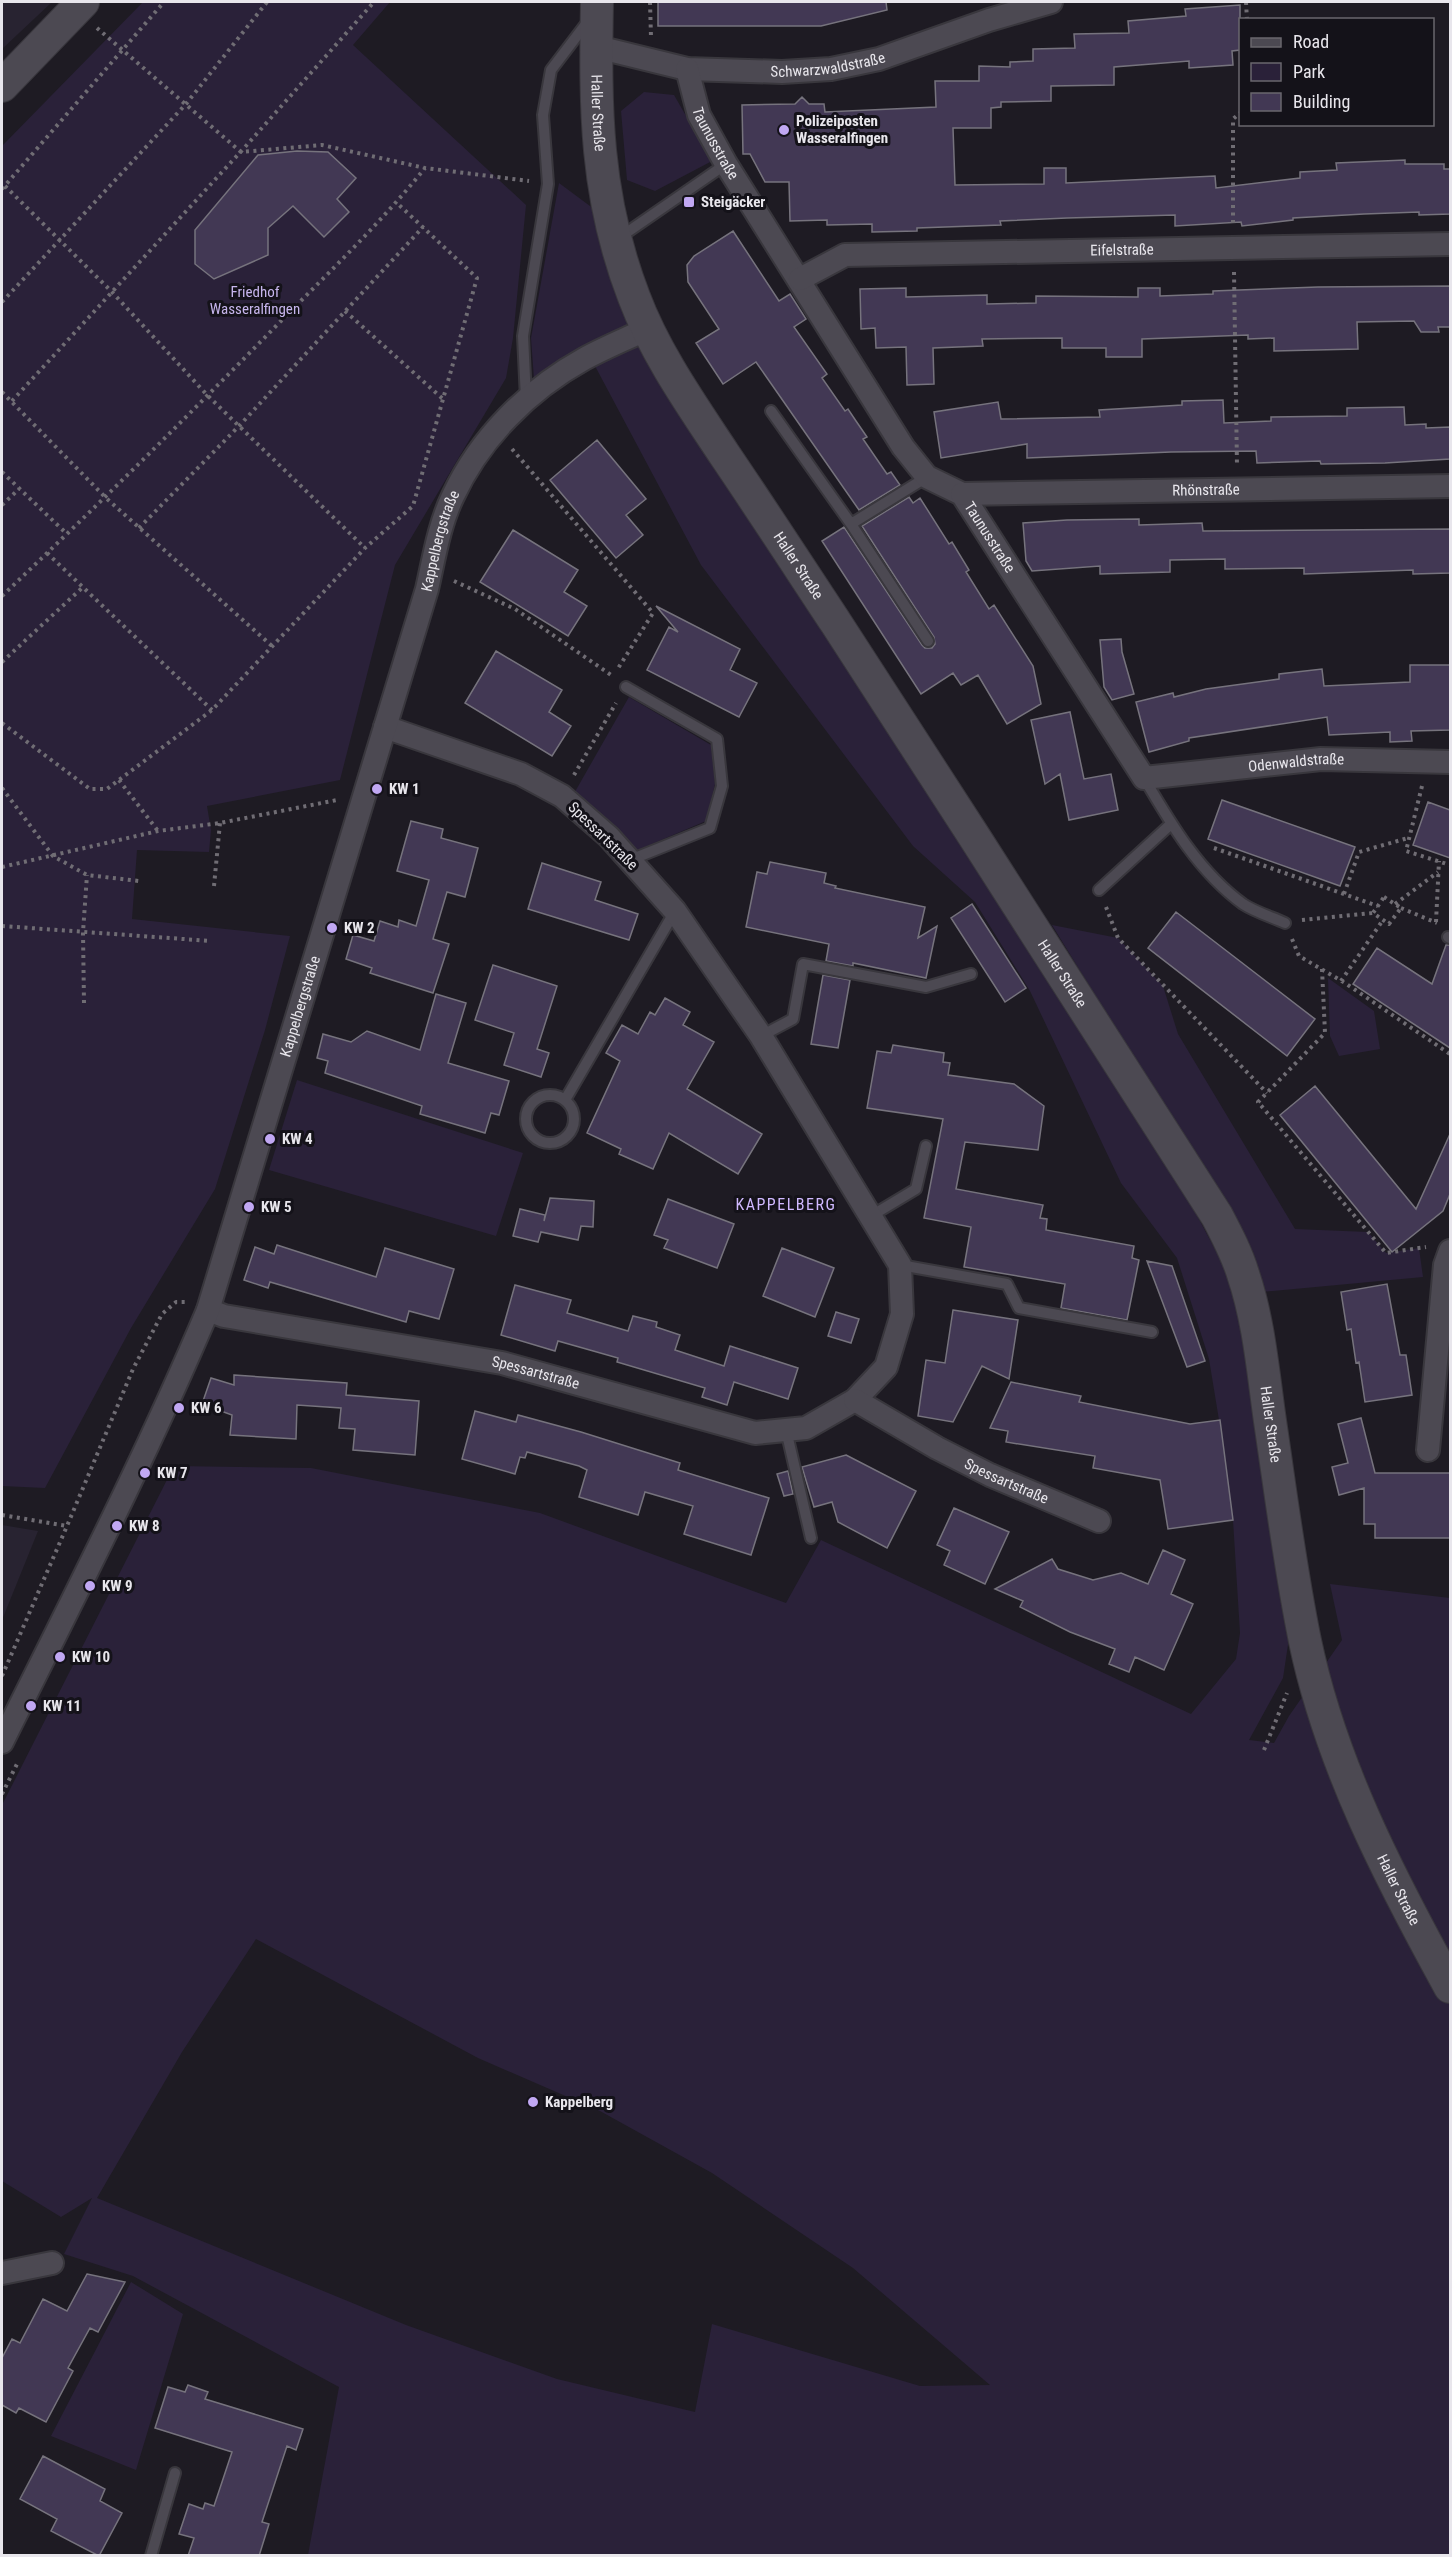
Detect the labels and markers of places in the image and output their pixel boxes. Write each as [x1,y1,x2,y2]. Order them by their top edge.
place label: Polizeiposten Wasseralfingen [796,112,888,147]
marker: Polizeiposten Wasseralfingen [777,123,791,137]
place label: Steigäcker [701,193,765,211]
marker: Steigäcker [682,195,696,209]
place label: KW 1 [389,780,420,798]
marker: KW 1 [370,782,384,796]
place label: KW 2 [344,919,375,937]
marker: KW 2 [325,921,339,935]
place label: KW 4 [282,1130,313,1148]
marker: KW 4 [263,1132,277,1146]
place label: KW 5 [261,1198,292,1216]
marker: KW 5 [242,1200,256,1214]
place label: KW 6 [191,1399,222,1417]
marker: KW 6 [172,1401,186,1415]
place label: KW 7 [157,1464,188,1482]
marker: KW 7 [138,1466,152,1480]
place label: KW 8 [129,1517,160,1535]
marker: KW 8 [110,1519,124,1533]
place label: KW 9 [102,1577,133,1595]
marker: KW 9 [83,1579,97,1593]
place label: KW 10 [72,1648,110,1666]
marker: KW 10 [53,1650,67,1664]
place label: KW 11 [43,1697,81,1715]
marker: KW 11 [24,1699,38,1713]
place label: Kappelberg [545,2093,613,2111]
marker: Kappelberg [526,2095,540,2109]

